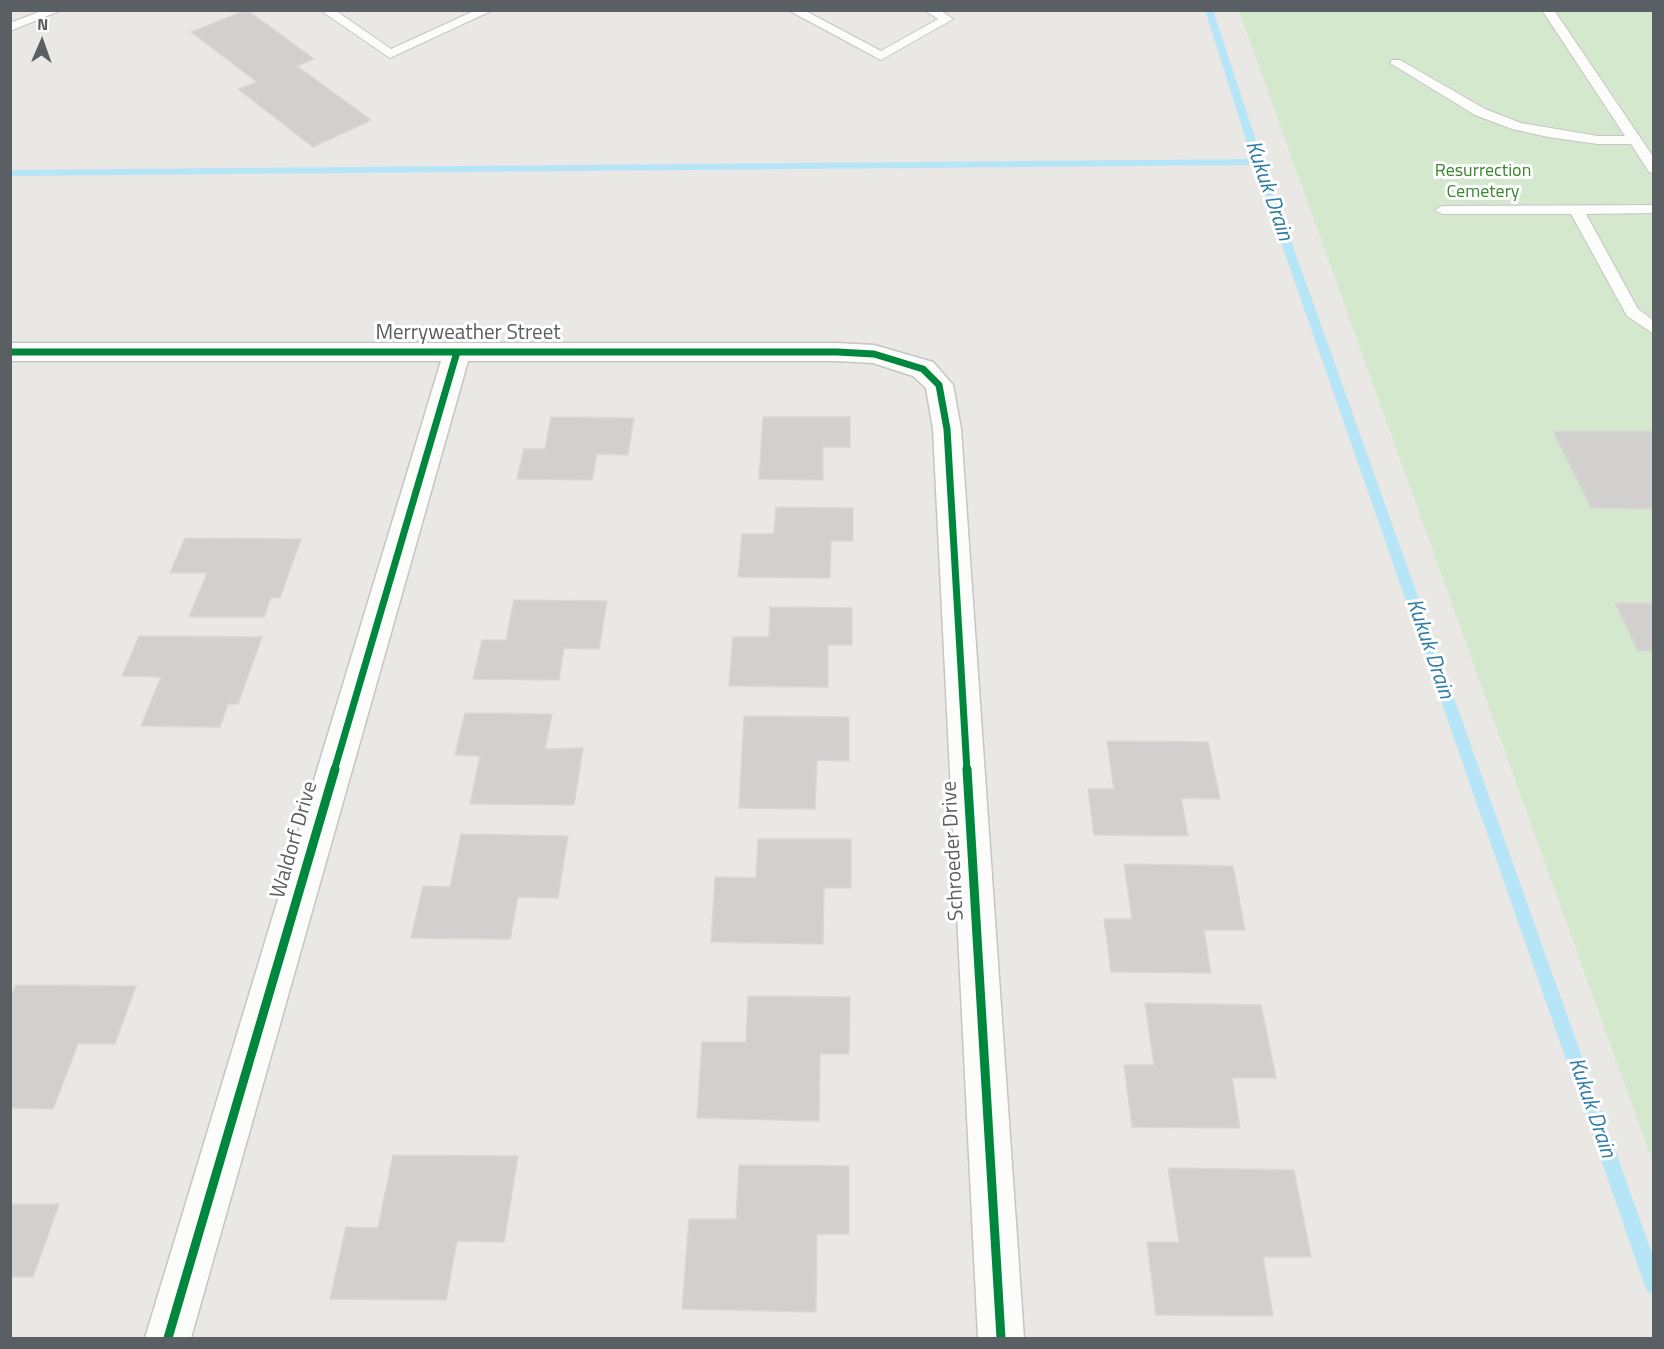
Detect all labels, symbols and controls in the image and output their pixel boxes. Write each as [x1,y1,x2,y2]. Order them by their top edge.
north arrow [12,12,72,72]
text: N [37,12,49,36]
water label: Kukuk Drain [1239,138,1297,244]
park label: Resurrection Cemetery [1435,161,1531,204]
street label: Merryweather Street [375,321,561,347]
water label: Kukuk Drain [1400,596,1458,702]
street label: Waldorf Drive [266,779,324,901]
street label: Schroeder Drive [938,780,970,922]
water label: Kukuk Drain [1562,1055,1620,1161]

